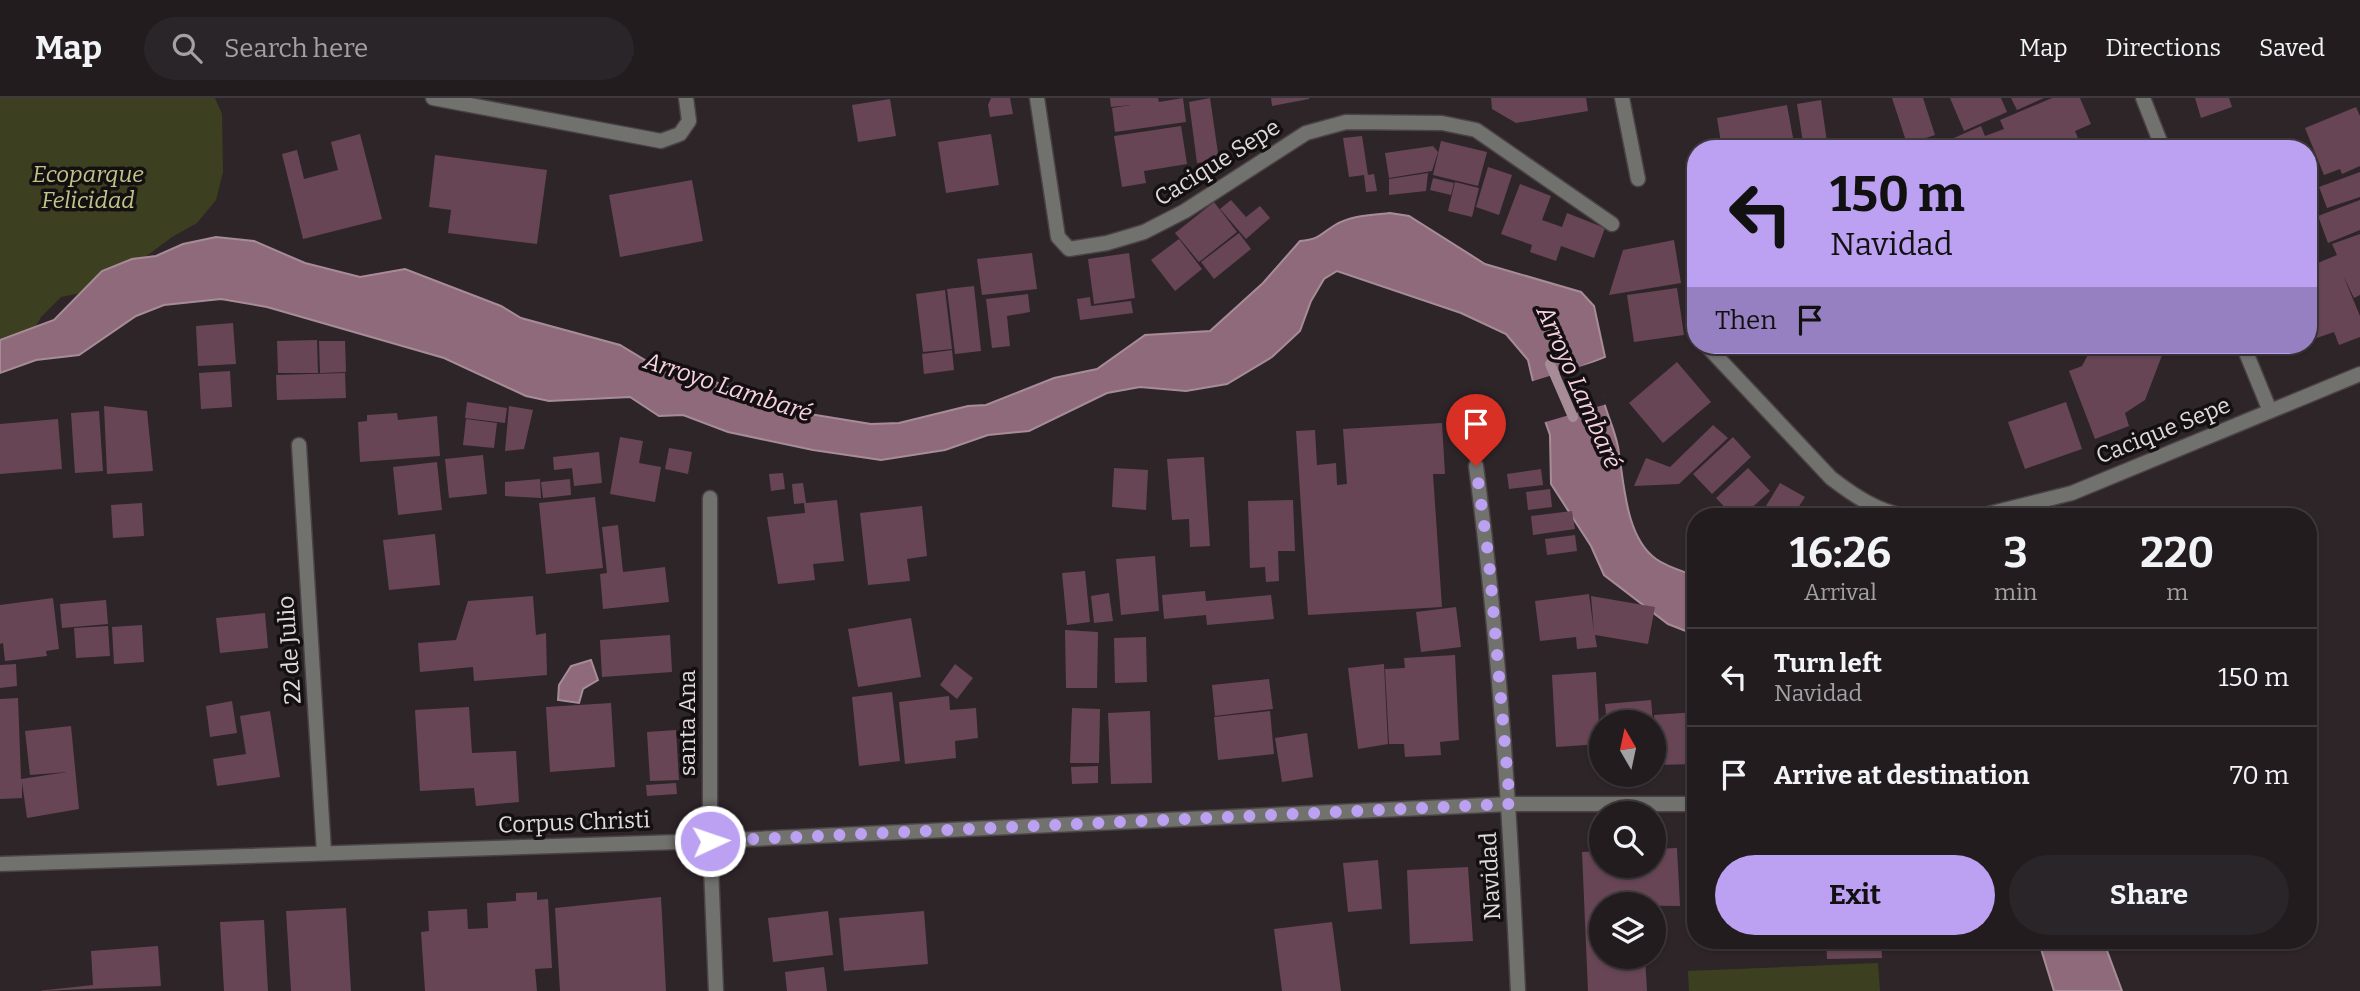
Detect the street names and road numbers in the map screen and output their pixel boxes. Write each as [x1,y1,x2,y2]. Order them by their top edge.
street label: Cacique Sepe [1149,112,1285,212]
street label: Cacique Sepe [2092,390,2234,470]
street label: 22 de Julio [271,595,307,705]
street label: santa Ana [673,669,701,776]
street label: Corpus Christi [497,805,651,839]
street label: Navidad [1474,831,1506,921]

